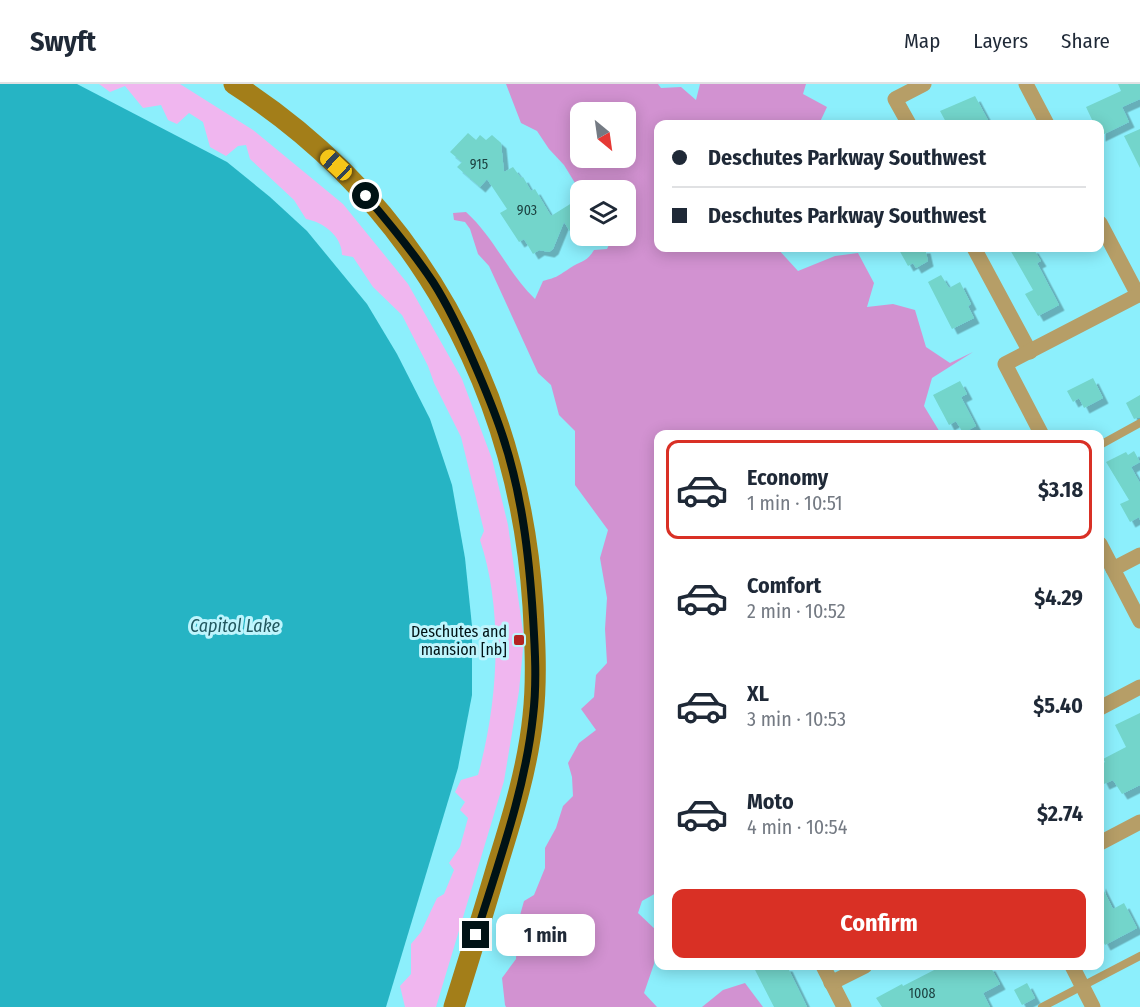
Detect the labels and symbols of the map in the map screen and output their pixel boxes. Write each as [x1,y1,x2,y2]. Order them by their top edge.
north arrow [570,102,636,168]
car [317,146,355,184]
house number: 915 [470,156,488,173]
route start [352,182,379,209]
house number: 903 [517,202,537,219]
water label: Capitol Lake [190,615,281,637]
place label: Deschutes and mansion [nb] [411,622,507,659]
marker: Deschutes and mansion [nb] [512,633,526,647]
callout: 1 min [497,914,596,956]
route end [462,921,489,948]
house number: 1008 [908,985,936,1002]

